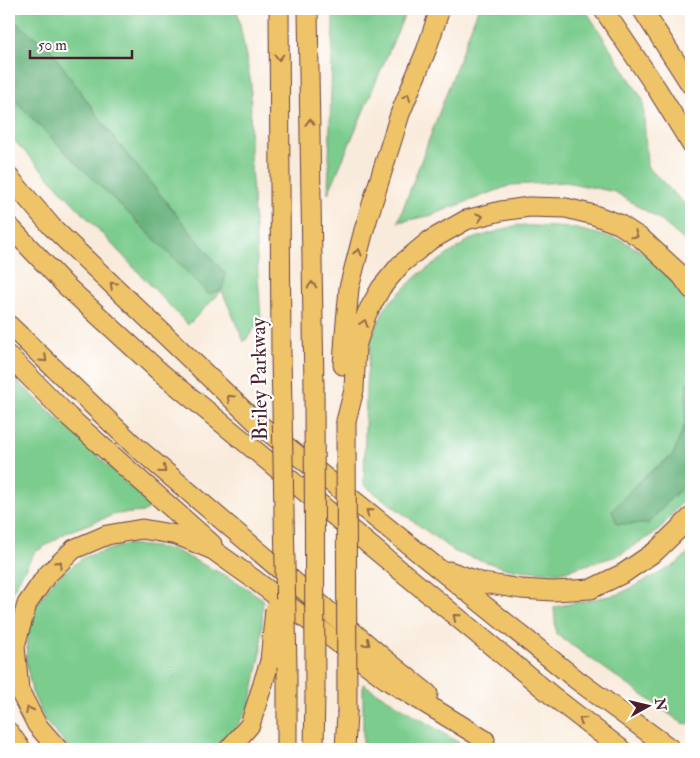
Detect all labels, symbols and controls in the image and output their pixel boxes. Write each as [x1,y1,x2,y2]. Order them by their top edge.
scale bar [30,28,132,60]
text: 50 m [38,36,67,55]
one-way arrow [274,54,284,62]
one-way arrow [401,93,412,102]
one-way arrow [305,118,315,126]
one-way arrow [475,212,483,222]
one-way arrow [630,228,639,238]
one-way arrow [352,247,363,256]
one-way arrow [307,280,317,288]
one-way arrow [110,282,119,291]
street label: Briley Parkway [245,316,274,441]
one-way arrow [358,319,368,327]
one-way arrow [38,353,47,362]
one-way arrow [227,395,236,404]
one-way arrow [157,464,166,472]
one-way arrow [366,510,375,518]
one-way arrow [53,561,62,570]
one-way arrow [453,614,462,623]
one-way arrow [361,637,370,646]
north arrow [622,680,672,730]
text: N [651,696,670,712]
one-way arrow [25,706,35,715]
one-way arrow [579,717,588,725]

